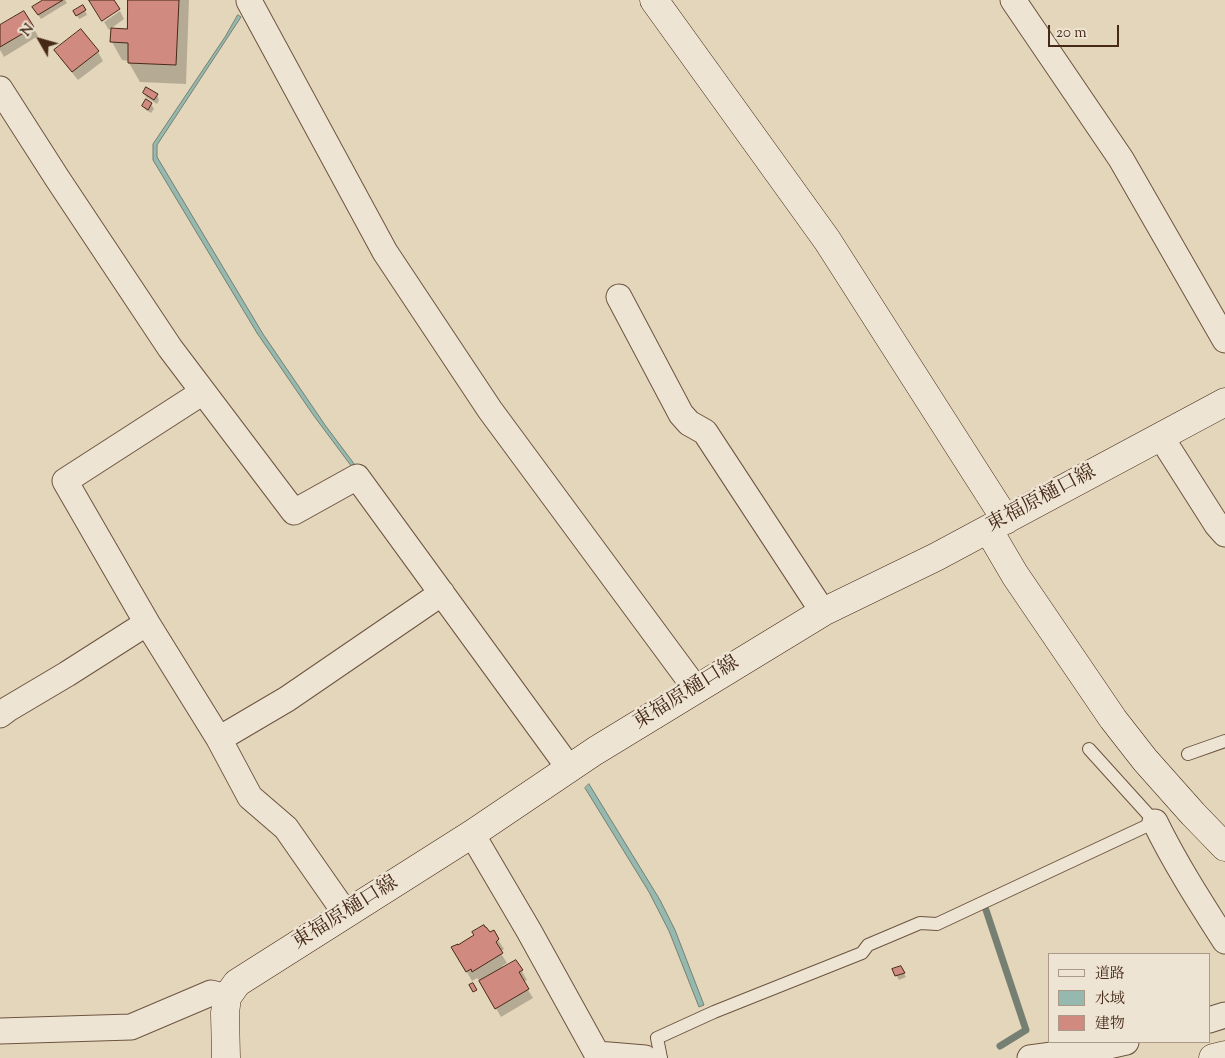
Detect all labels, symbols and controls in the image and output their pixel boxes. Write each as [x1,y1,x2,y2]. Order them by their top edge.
north arrow [15,15,65,65]
scale bar [1050,15,1121,47]
text: N [17,20,40,41]
text: 20 m [1056,23,1087,44]
street label: 東福原樋口線 [983,461,1101,539]
street label: 東福原樋口線 [630,652,744,736]
street label: 東福原樋口線 [289,872,403,956]
legend [1048,953,1210,1043]
text: 道路 [1095,964,1125,985]
text: 水域 [1095,989,1125,1010]
text: 建物 [1095,1014,1125,1035]

